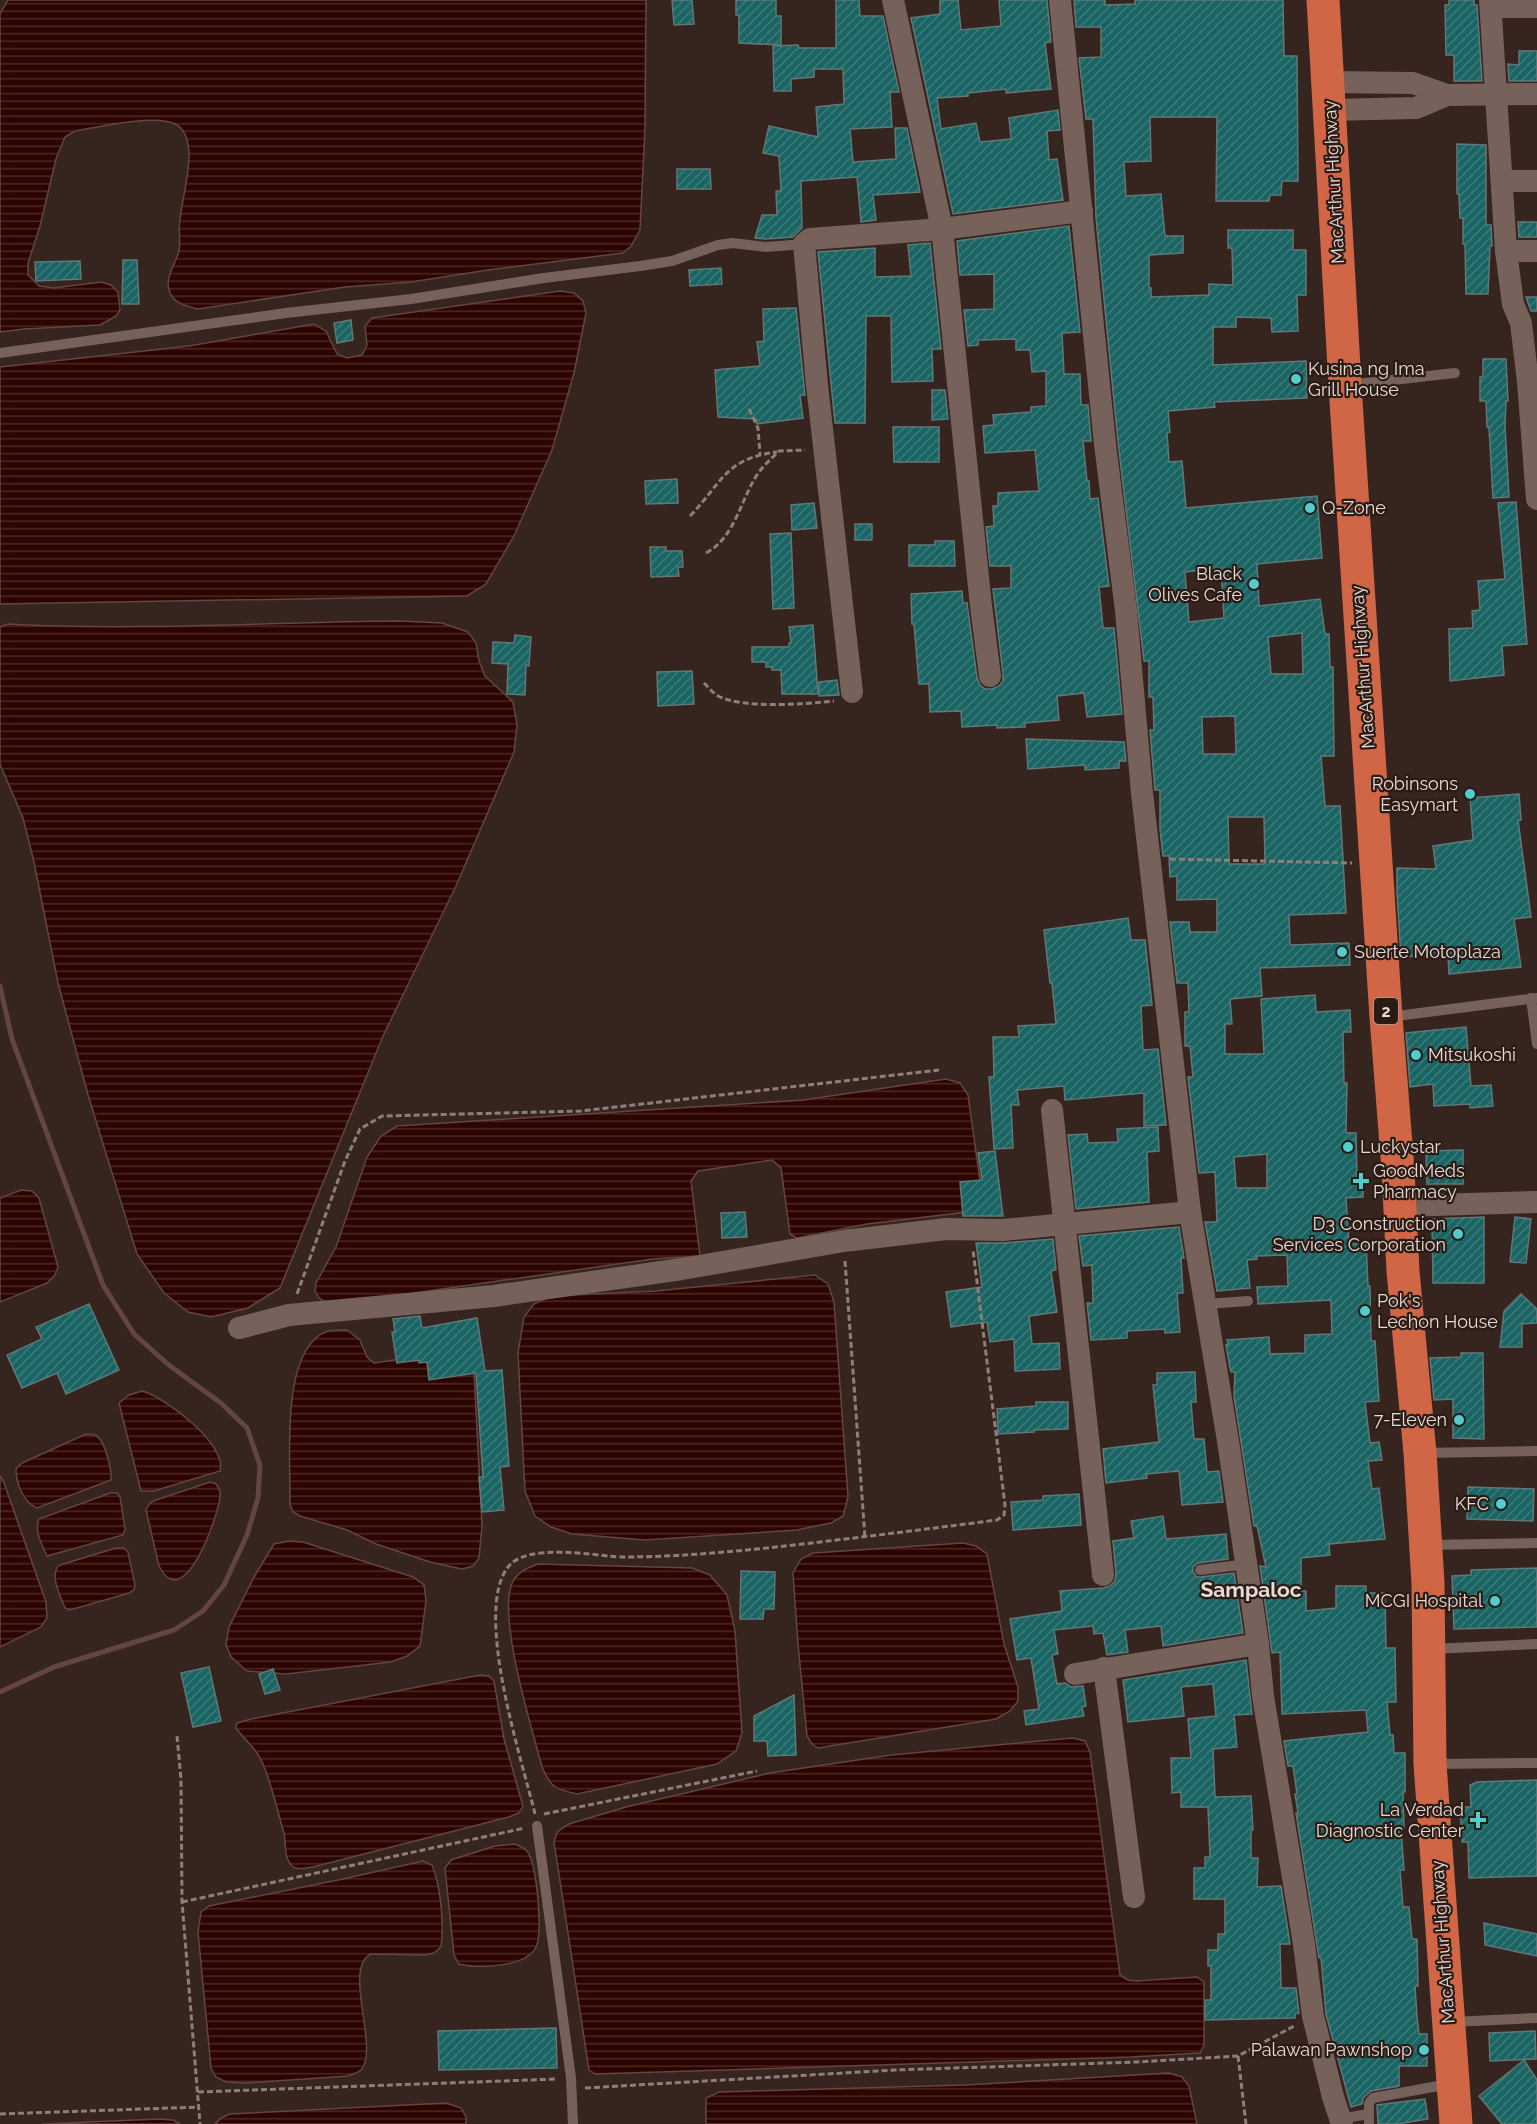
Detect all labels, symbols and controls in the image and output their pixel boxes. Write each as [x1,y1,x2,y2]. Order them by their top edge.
street label: MacArthur Highway [1319,99,1348,264]
place label: Kusina ng Ima Grill House [1308,358,1424,400]
marker: Kusina ng Ima Grill House [1289,372,1303,386]
place label: Q-Zone [1322,497,1386,518]
marker: Q-Zone [1303,501,1317,515]
place label: Black Olives Cafe [1148,563,1242,605]
marker: Black Olives Cafe [1247,577,1261,591]
street label: MacArthur Highway [1346,584,1379,749]
place label: Robinsons Easymart [1372,773,1458,815]
marker: Robinsons Easymart [1463,787,1477,801]
place label: Suerte Motoplaza [1354,941,1501,962]
marker: Suerte Motoplaza [1335,945,1349,959]
road number: 2 [1374,998,1398,1024]
place label: Mitsukoshi [1428,1044,1516,1065]
marker: Mitsukoshi [1409,1048,1423,1062]
place label: Luckystar [1360,1136,1442,1157]
marker: Luckystar [1341,1140,1355,1154]
place label: GoodMeds Pharmacy [1373,1160,1465,1202]
marker: GoodMeds Pharmacy [1354,1174,1368,1188]
place label: D3 Construction Services Corporation [1273,1213,1446,1255]
marker: D3 Construction Services Corporation [1451,1227,1465,1241]
place label: Pok's Lechon House [1377,1290,1498,1332]
marker: Pok's Lechon House [1358,1304,1372,1318]
place label: 7-Eleven [1374,1409,1447,1430]
marker: 7-Eleven [1452,1413,1466,1427]
place label: KFC [1455,1493,1489,1514]
marker: KFC [1494,1497,1508,1511]
district label: Sampaloc [1200,1577,1302,1602]
place label: MCGI Hospital [1365,1590,1483,1611]
marker: MCGI Hospital [1488,1594,1502,1608]
place label: La Verdad Diagnostic Center [1316,1799,1465,1841]
marker: La Verdad Diagnostic Center [1469,1811,1487,1829]
street label: MacArthur Highway [1426,1859,1459,2024]
place label: Palawan Pawnshop [1251,2039,1412,2060]
marker: Palawan Pawnshop [1417,2043,1431,2057]

